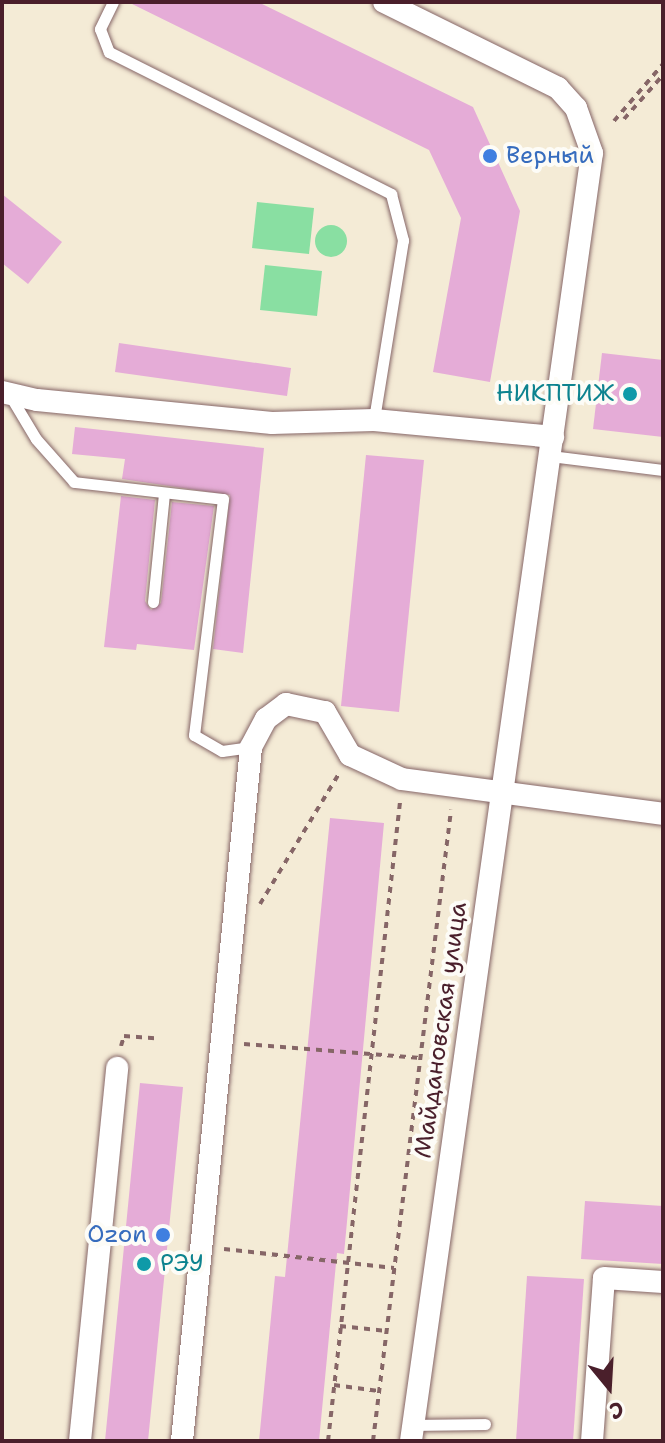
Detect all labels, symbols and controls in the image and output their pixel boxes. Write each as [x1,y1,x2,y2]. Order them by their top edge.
place label: Верный [506,142,594,170]
marker: Верный [481,147,499,165]
place label: НИКПТИЖ [496,380,614,408]
marker: НИКПТИЖ [621,385,639,403]
street label: Майдановская улица [409,900,473,1160]
place label: Ozon [87,1221,147,1249]
marker: Ozon [154,1226,172,1244]
place label: РЭУ [160,1250,204,1278]
marker: РЭУ [135,1255,153,1273]
north arrow [569,1347,649,1427]
text: С [606,1394,627,1426]

